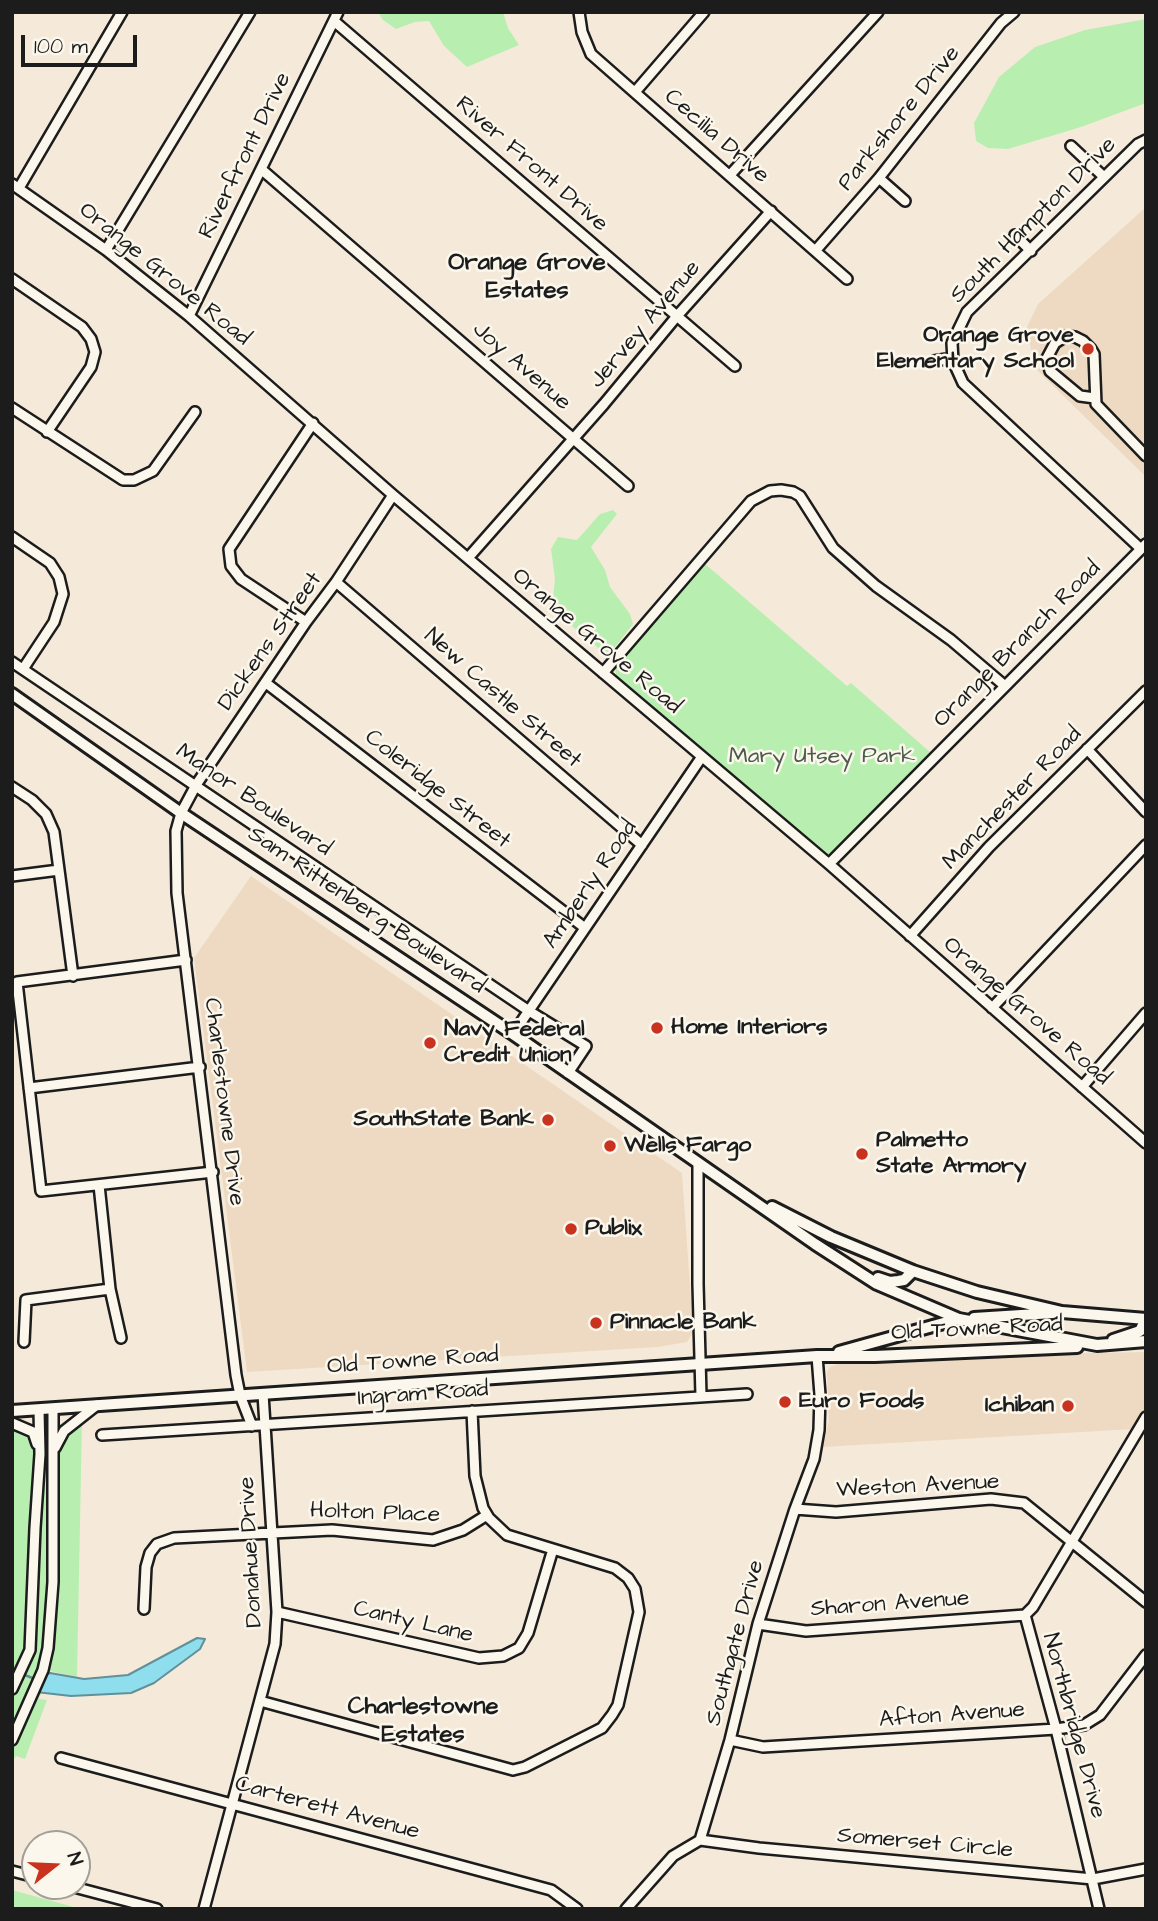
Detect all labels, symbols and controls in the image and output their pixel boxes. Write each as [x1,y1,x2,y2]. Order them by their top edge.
scale bar [24,21,140,65]
text: 100 m [34,32,88,61]
street label: Parkshore Drive [833,41,967,197]
street label: Riverfront Drive [194,68,298,244]
street label: Cecilia Drive [658,84,774,190]
street label: River Front Drive [449,91,613,239]
street label: South Hampton Drive [945,132,1123,310]
street label: Orange Grove Road [73,197,255,353]
district label: Orange Grove Estates [448,250,606,306]
street label: Jervey Avenue [585,256,707,394]
street label: Joy Avenue [466,317,576,417]
place label: Orange Grove Elementary School [877,322,1074,376]
marker: Orange Grove Elementary School [1080,341,1096,357]
street label: Orange Branch Road [929,556,1107,734]
street label: Orange Grove Road [506,563,686,721]
street label: Dickens Street [213,567,329,717]
street label: New Castle Street [418,623,586,775]
street label: Manchester Road [938,722,1088,876]
street label: Coleridge Street [358,724,516,856]
street label: Manor Boulevard [170,739,336,863]
park label: Mary Utsey Park [729,743,915,771]
street label: Amberly Road [538,816,644,954]
street label: Sam Rittenberg Boulevard [242,821,490,1001]
street label: Orange Grove Road [937,932,1115,1092]
street label: Charlestowne Drive [197,997,249,1207]
place label: Home Interiors [671,1014,827,1042]
place label: Navy Federal Credit Union [444,1016,584,1070]
marker: Home Interiors [649,1020,665,1036]
marker: Navy Federal Credit Union [422,1035,438,1051]
place label: SouthState Bank [354,1106,534,1134]
marker: SouthState Bank [540,1112,556,1128]
place label: Palmetto State Armory [876,1127,1026,1181]
place label: Wells Fargo [624,1132,751,1160]
marker: Wells Fargo [602,1138,618,1154]
marker: Palmetto State Armory [854,1146,870,1162]
place label: Publix [585,1215,642,1243]
marker: Publix [563,1221,579,1237]
place label: Pinnacle Bank [610,1309,756,1337]
street label: Old Towne Road [890,1312,1064,1348]
marker: Pinnacle Bank [588,1315,604,1331]
street label: Old Towne Road [326,1342,500,1382]
street label: Ingram Road [357,1377,489,1413]
place label: Euro Foods [799,1388,924,1416]
place label: Ichiban [985,1392,1054,1420]
marker: Euro Foods [777,1394,793,1410]
marker: Ichiban [1060,1398,1076,1414]
street label: Weston Avenue [836,1469,1000,1505]
street label: Donahue Drive [234,1476,270,1628]
street label: Holton Place [309,1498,441,1530]
street label: Southgate Drive [701,1557,771,1729]
street label: Sharon Avenue [810,1586,970,1624]
street label: Canty Lane [350,1596,476,1650]
street label: Northbridge Drive [1035,1630,1111,1822]
district label: Charlestowne Estates [348,1694,498,1750]
street label: Afton Avenue [878,1697,1026,1735]
street label: Carterett Avenue [232,1771,422,1847]
street label: Somerset Circle [836,1823,1014,1865]
north arrow [21,1830,91,1900]
text: N [60,1849,89,1869]

